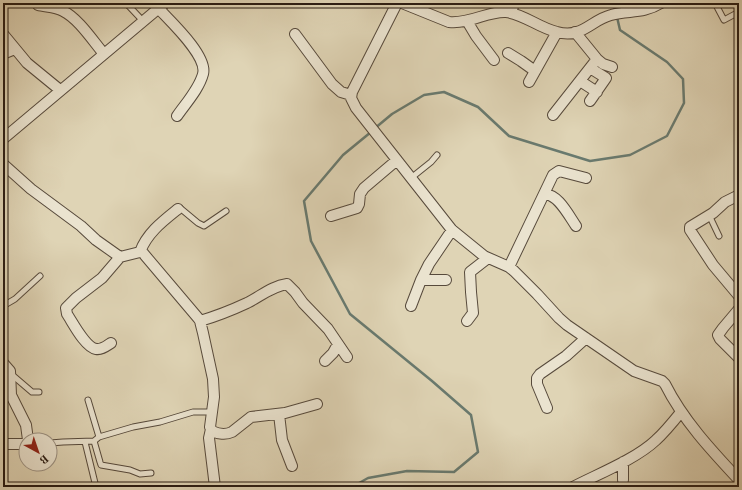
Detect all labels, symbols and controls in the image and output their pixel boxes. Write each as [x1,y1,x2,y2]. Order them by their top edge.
north arrow [18,432,58,472]
text: B [37,452,50,465]

